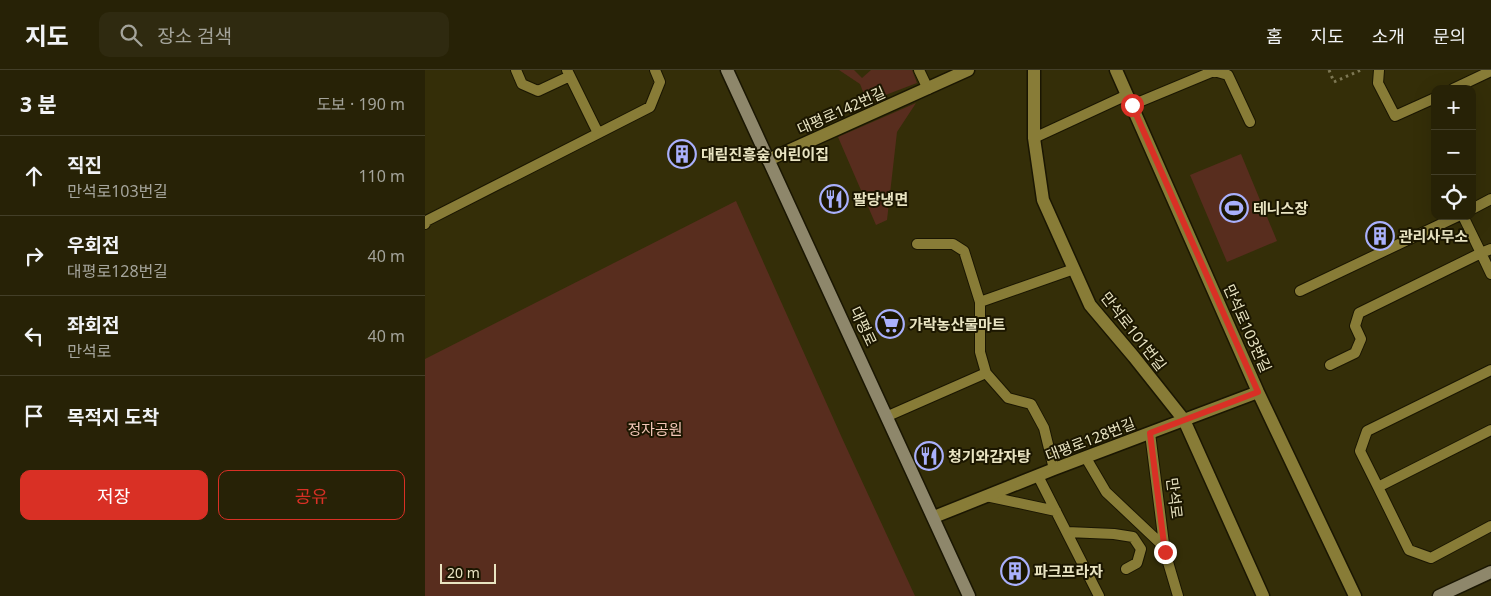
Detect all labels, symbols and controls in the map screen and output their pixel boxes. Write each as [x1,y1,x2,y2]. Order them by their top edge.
search box [99,12,449,57]
text: 지도 [25,19,69,52]
icon: search [117,21,145,49]
text: 장소 검색 [157,23,232,49]
text: 홈 [1266,24,1283,48]
text: 지도 [1311,24,1344,48]
text: 소개 [1372,24,1405,48]
text: 문의 [1433,24,1466,48]
street label: 대평로142번길 [794,82,888,138]
map controls [1431,85,1476,220]
button: + [1431,85,1476,130]
text: 3 분 [20,90,57,118]
text: 도보 · 190 m [316,93,405,115]
route start [1121,94,1144,117]
button: − [1431,130,1476,175]
building icon: 대림진흥숲 어린이집 [667,139,697,169]
place label: 대림진흥숲 어린이집 [701,144,829,164]
text: 직진 [67,152,102,178]
icon: ahead [20,162,48,190]
text: 110 m [358,165,405,187]
button: locate [1431,175,1476,220]
text: 만석로103번길 [67,180,168,202]
restaurant icon: 팔당냉면 [819,184,849,214]
place label: 팔당냉면 [853,189,908,209]
sports icon: 테니스장 [1219,193,1249,223]
place label: 테니스장 [1253,198,1308,218]
building icon: 관리사무소 [1365,221,1395,251]
place label: 관리사무소 [1399,226,1468,246]
text: 우회전 [67,232,119,258]
icon: right [20,242,48,270]
text: 40 m [368,245,405,267]
text: 대평로128번길 [67,260,168,282]
street label: 만석로103번길 [1220,281,1276,375]
street label: 만석로101번길 [1097,288,1171,374]
street label: 대평로 [846,303,882,349]
supermarket icon: 가락농산물마트 [875,309,905,339]
text: 좌회전 [67,312,119,338]
place label: 가락농산물마트 [909,314,1006,334]
icon: left [20,322,48,350]
text: 40 m [368,325,405,347]
text: 만석로 [67,340,111,362]
icon: arrive [20,402,48,430]
text: 목적지 도착 [67,404,159,430]
street label: 대평로128번길 [1042,413,1138,465]
park label: 정자공원 [627,419,683,439]
restaurant icon: 청기와감자탕 [914,441,944,471]
place label: 청기와감자탕 [948,446,1031,466]
button: 저장 [20,470,208,520]
button: 공유 [218,470,405,520]
street label: 만석로 [1163,476,1187,520]
route end [1154,541,1177,564]
building icon: 파크프라자 [1000,556,1030,586]
scale bar [440,561,496,584]
place label: 파크프라자 [1034,561,1103,581]
text: 20 m [447,563,480,582]

